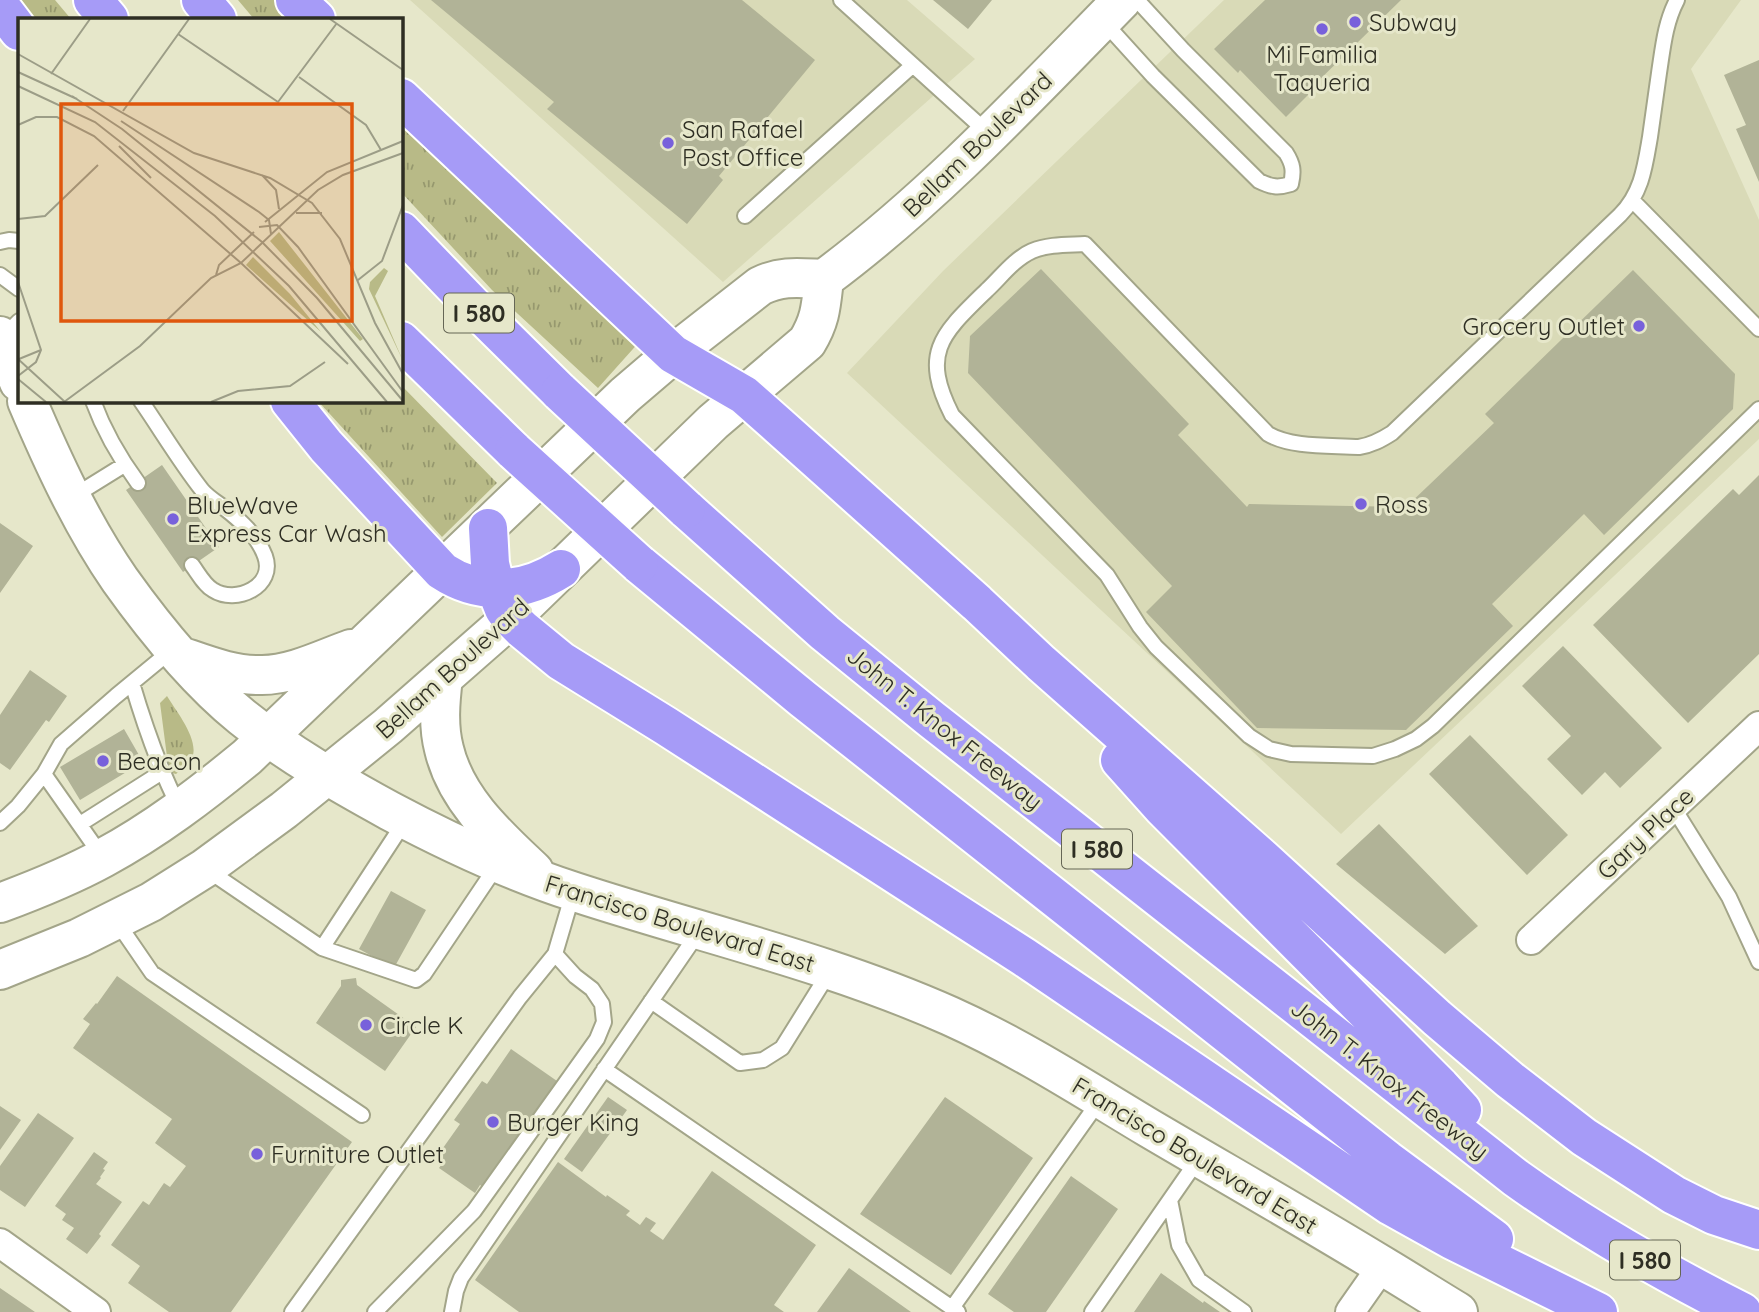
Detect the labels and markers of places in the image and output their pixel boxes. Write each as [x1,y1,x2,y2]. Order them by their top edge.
place label: Subway [1369,7,1457,37]
marker: Subway [1347,14,1363,30]
marker: Mi Familia Taqueria [1314,21,1330,37]
place label: Mi Familia Taqueria [1266,39,1378,97]
place label: San Rafael Post Office [682,114,803,172]
marker: San Rafael Post Office [660,135,676,151]
place label: Grocery Outlet [1463,311,1625,341]
marker: Grocery Outlet [1631,318,1647,334]
place label: Ross [1375,489,1428,519]
place label: BlueWave Express Car Wash [187,490,387,548]
marker: Ross [1353,496,1369,512]
marker: BlueWave Express Car Wash [165,511,181,527]
place label: Beacon [117,746,202,776]
marker: Beacon [95,753,111,769]
place label: Circle K [380,1010,464,1040]
marker: Circle K [358,1017,374,1033]
place label: Burger King [507,1107,639,1137]
marker: Burger King [485,1114,501,1130]
place label: Furniture Outlet [271,1139,444,1169]
marker: Furniture Outlet [249,1146,265,1162]

